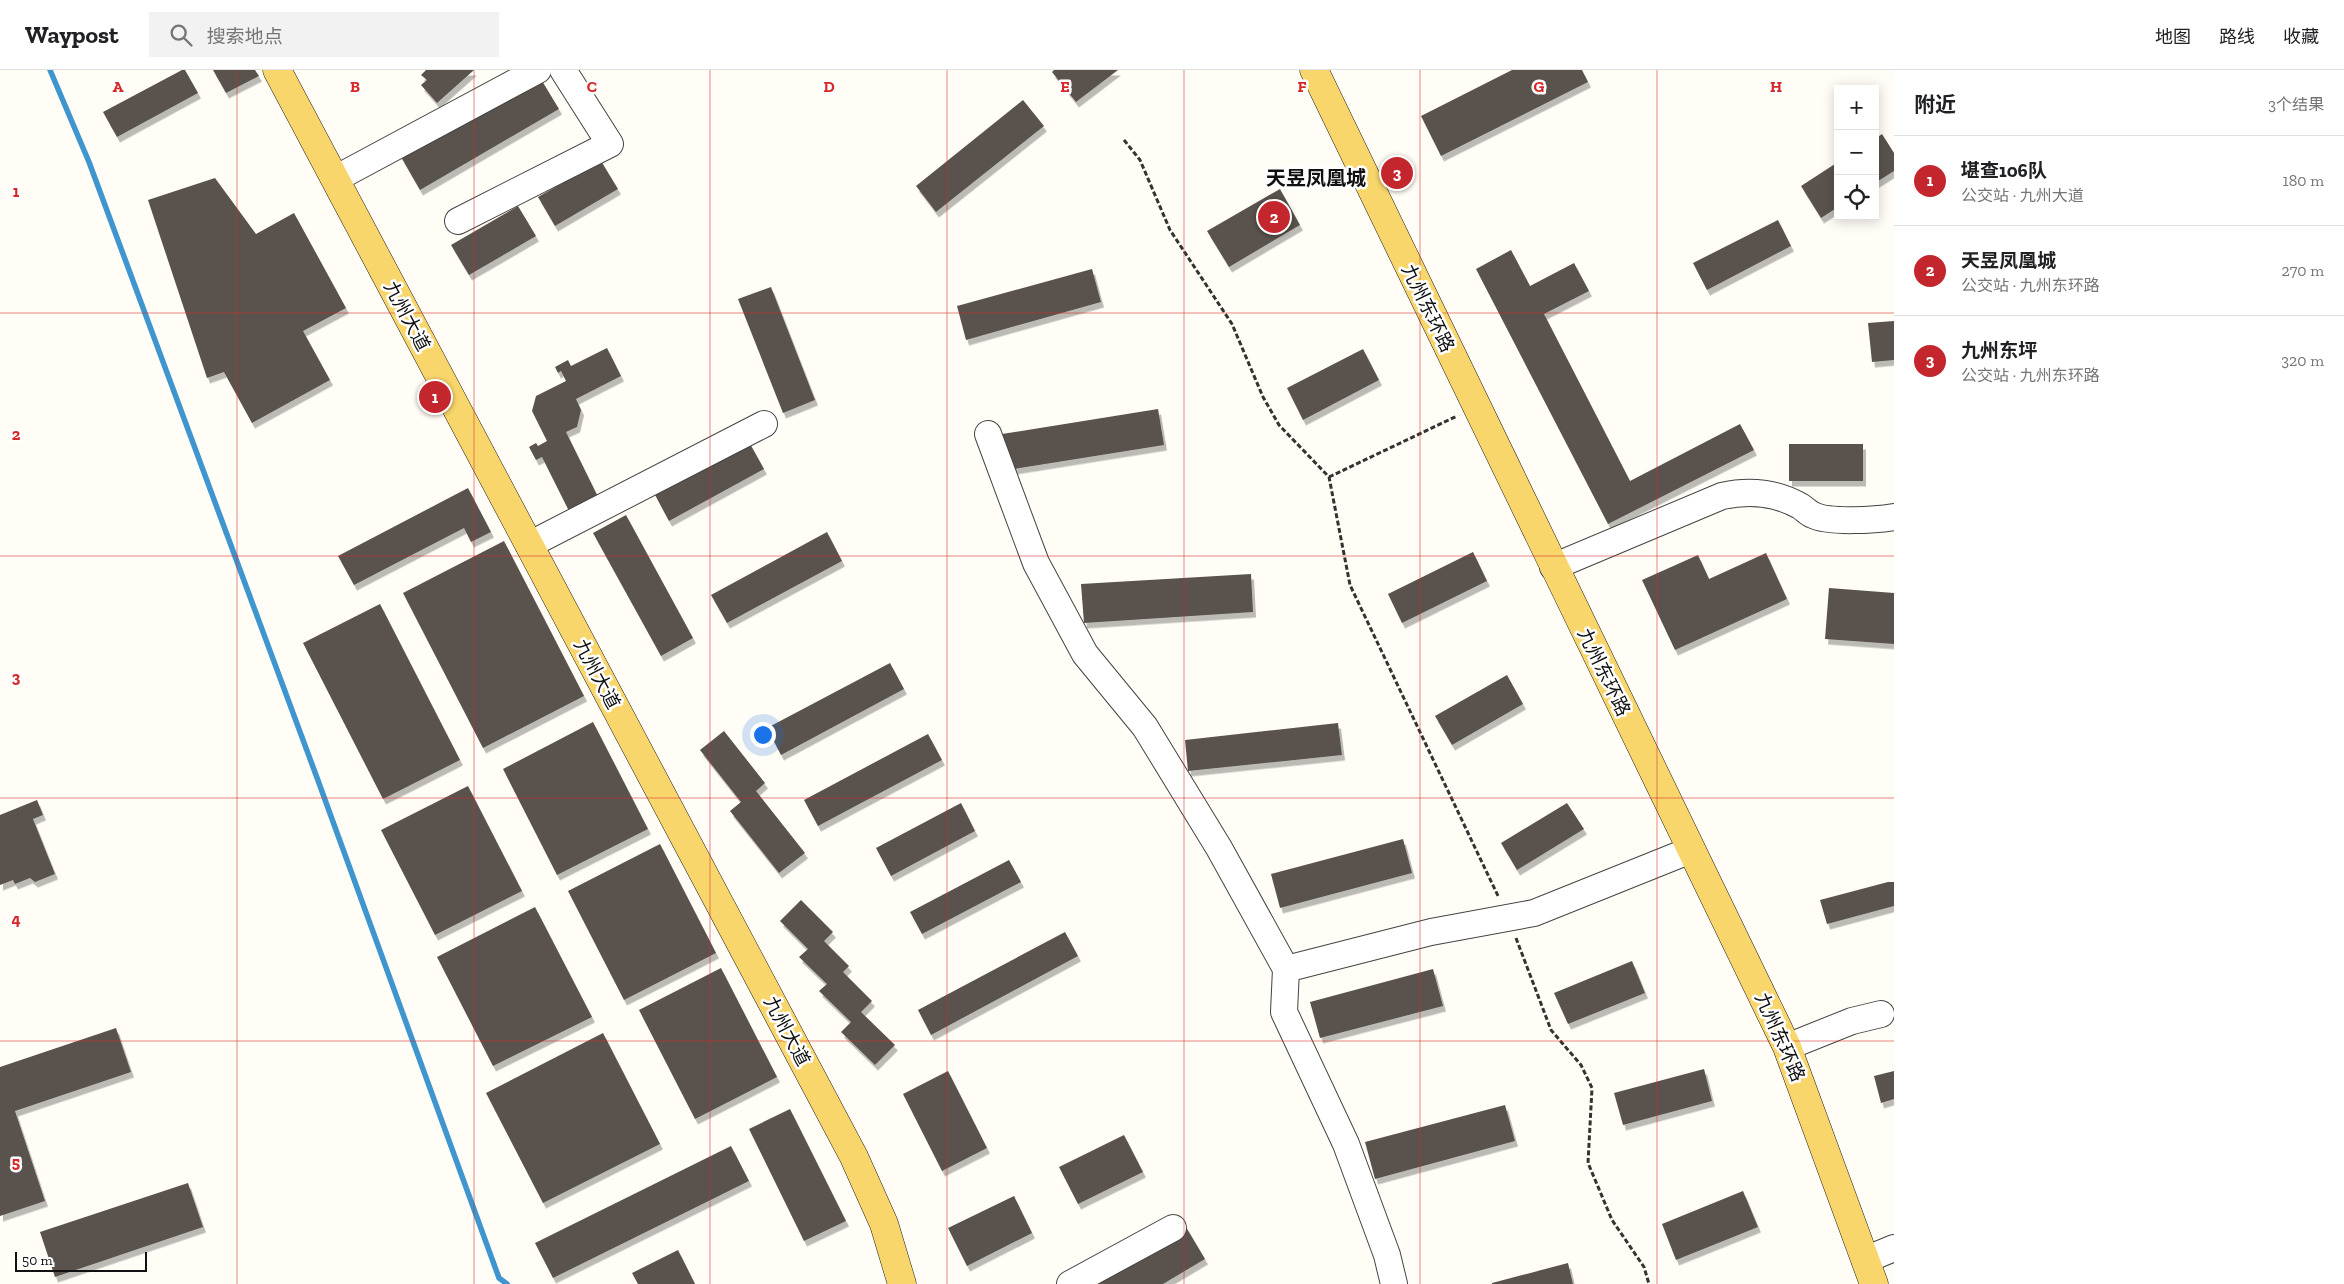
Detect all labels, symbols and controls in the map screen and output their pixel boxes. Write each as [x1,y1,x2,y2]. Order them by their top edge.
search box [149,12,499,57]
text: Waypost [25,20,119,49]
icon: search [167,21,195,49]
text: 搜索地点 [207,25,283,48]
text: 地图 [2155,26,2191,48]
text: 路线 [2219,26,2255,48]
text: 收藏 [2283,26,2319,48]
text: A [113,77,124,96]
text: B [350,77,360,96]
text: C [587,77,597,96]
text: D [823,77,835,96]
text: E [1060,77,1070,96]
text: F [1297,77,1307,96]
text: G [1534,77,1545,96]
text: H [1770,77,1782,96]
map controls [1834,85,1879,220]
button: + [1834,85,1879,130]
text: 附近 [1914,92,1956,117]
text: 3个结果 [2268,95,2324,114]
button: − [1834,130,1879,175]
pin: 3 [1381,154,1413,192]
text: 堪查106队 [1961,159,2047,182]
district label: 天昱凤凰城 [1266,166,1366,190]
text: 1 [1927,171,1933,190]
text: 180 m [2283,171,2324,190]
button: locate [1834,175,1879,220]
text: 1 [13,182,20,201]
text: 公交站 · 九州大道 [1961,186,2084,205]
pin: 2 [1258,198,1290,236]
text: 天昱凤凰城 [1961,249,2056,272]
street label: 九州东环路 [1397,260,1459,356]
text: 2 [1926,261,1934,280]
text: 270 m [2282,261,2324,280]
text: 公交站 · 九州东环路 [1961,276,2100,295]
street label: 九州大道 [379,277,435,355]
text: 九州东坪 [1961,339,2037,362]
text: 3 [1926,351,1934,370]
text: 320 m [2281,351,2324,370]
text: 公交站 · 九州东环路 [1961,366,2100,385]
pin: 1 [419,378,451,416]
text: 2 [12,425,21,444]
street label: 九州东环路 [1573,624,1635,720]
street label: 九州大道 [569,635,625,713]
text: 3 [12,668,21,687]
your location [750,722,776,748]
text: 4 [11,910,21,929]
street label: 九州东环路 [1750,989,1810,1085]
street label: 九州大道 [759,992,815,1070]
text: 5 [12,1153,20,1172]
scale bar [15,1249,148,1272]
text: 50 m [22,1252,53,1269]

